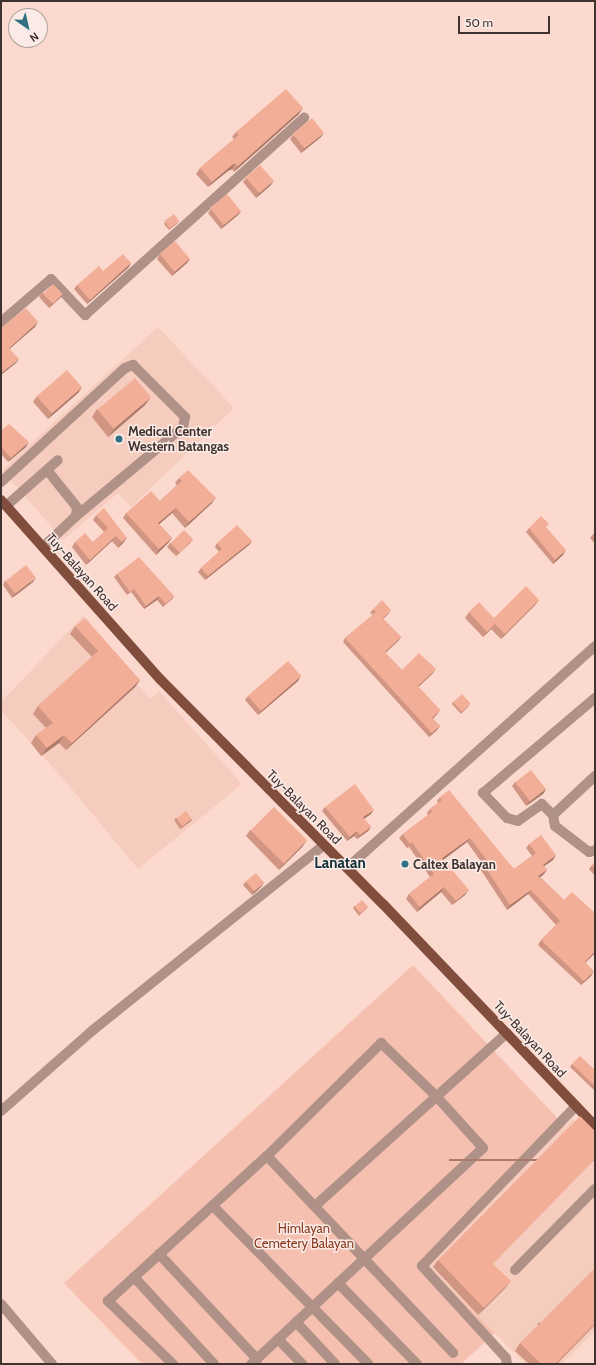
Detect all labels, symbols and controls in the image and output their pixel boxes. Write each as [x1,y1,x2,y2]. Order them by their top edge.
north arrow [8,8,48,48]
scale bar [460,8,552,34]
text: 50 m [465,15,493,30]
text: N [27,29,41,45]
place label: Medical Center Western Batangas [128,424,229,455]
marker: Medical Center Western Batangas [113,433,125,445]
street label: Tuy-Balayan Road [43,530,121,614]
street label: Tuy-Balayan Road [264,767,344,847]
district label: Lanatan [314,855,366,873]
place label: Caltex Balayan [413,856,496,872]
marker: Caltex Balayan [400,859,410,869]
street label: Tuy-Balayan Road [491,998,569,1080]
park label: Himlayan Cemetery Balayan [254,1221,354,1252]

